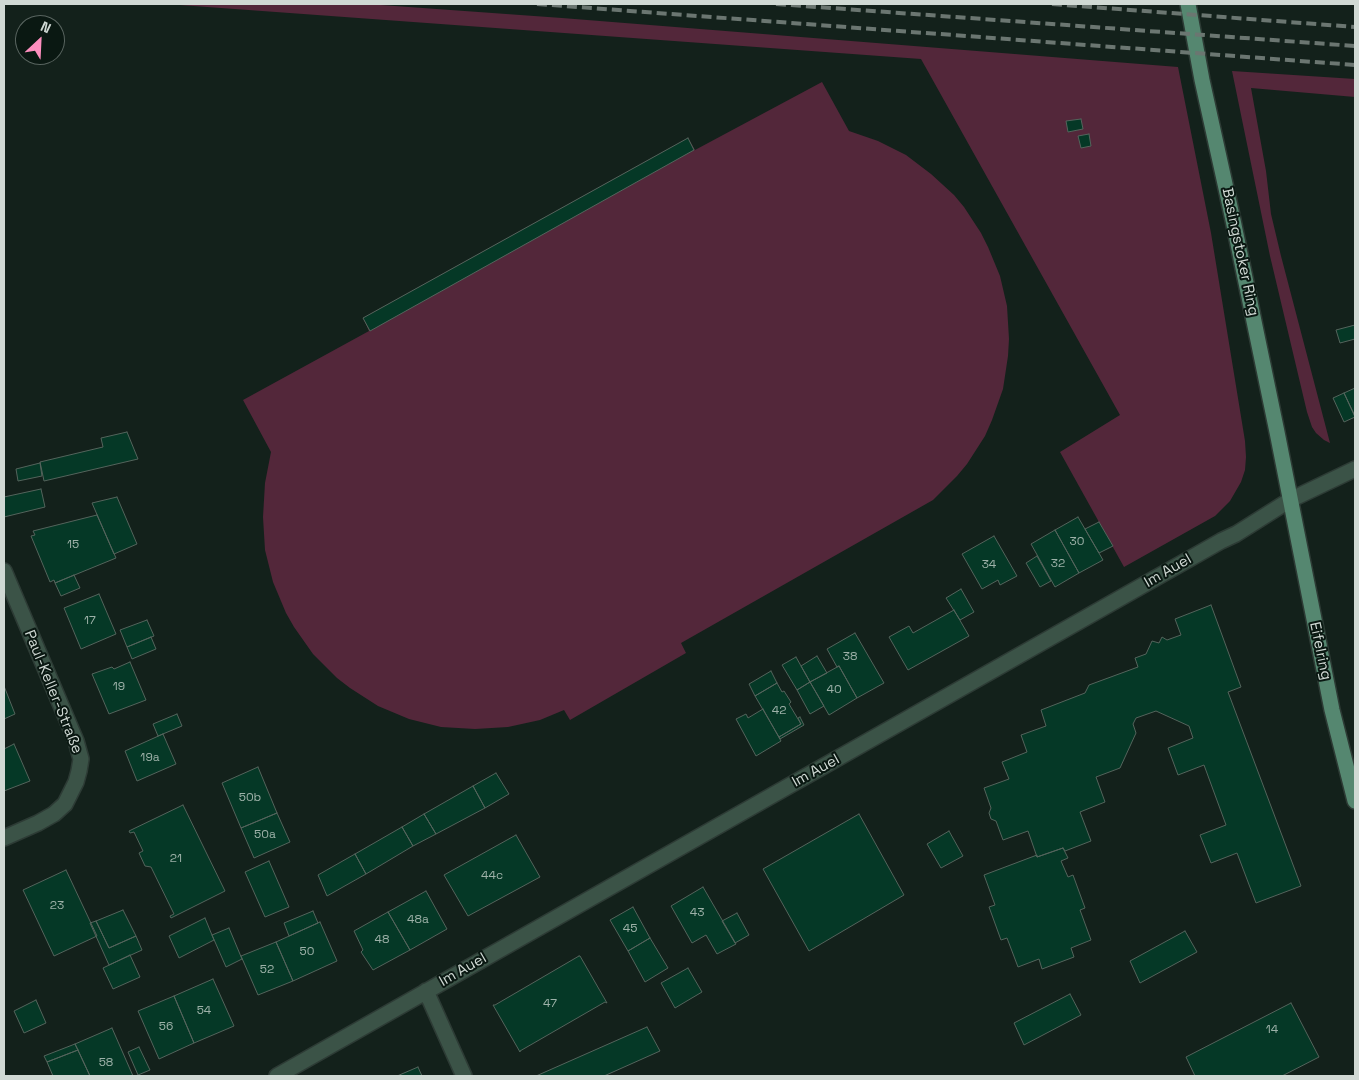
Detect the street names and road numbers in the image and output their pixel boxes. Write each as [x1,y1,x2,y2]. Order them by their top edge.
street label: Basingstoker Ring [1218,186,1262,318]
street label: Im Auel [1141,550,1195,592]
street label: Eifelring [1305,620,1335,682]
street label: Paul-Keller-Straße [20,628,86,756]
street label: Im Auel [789,751,843,791]
street label: Im Auel [436,949,490,991]

